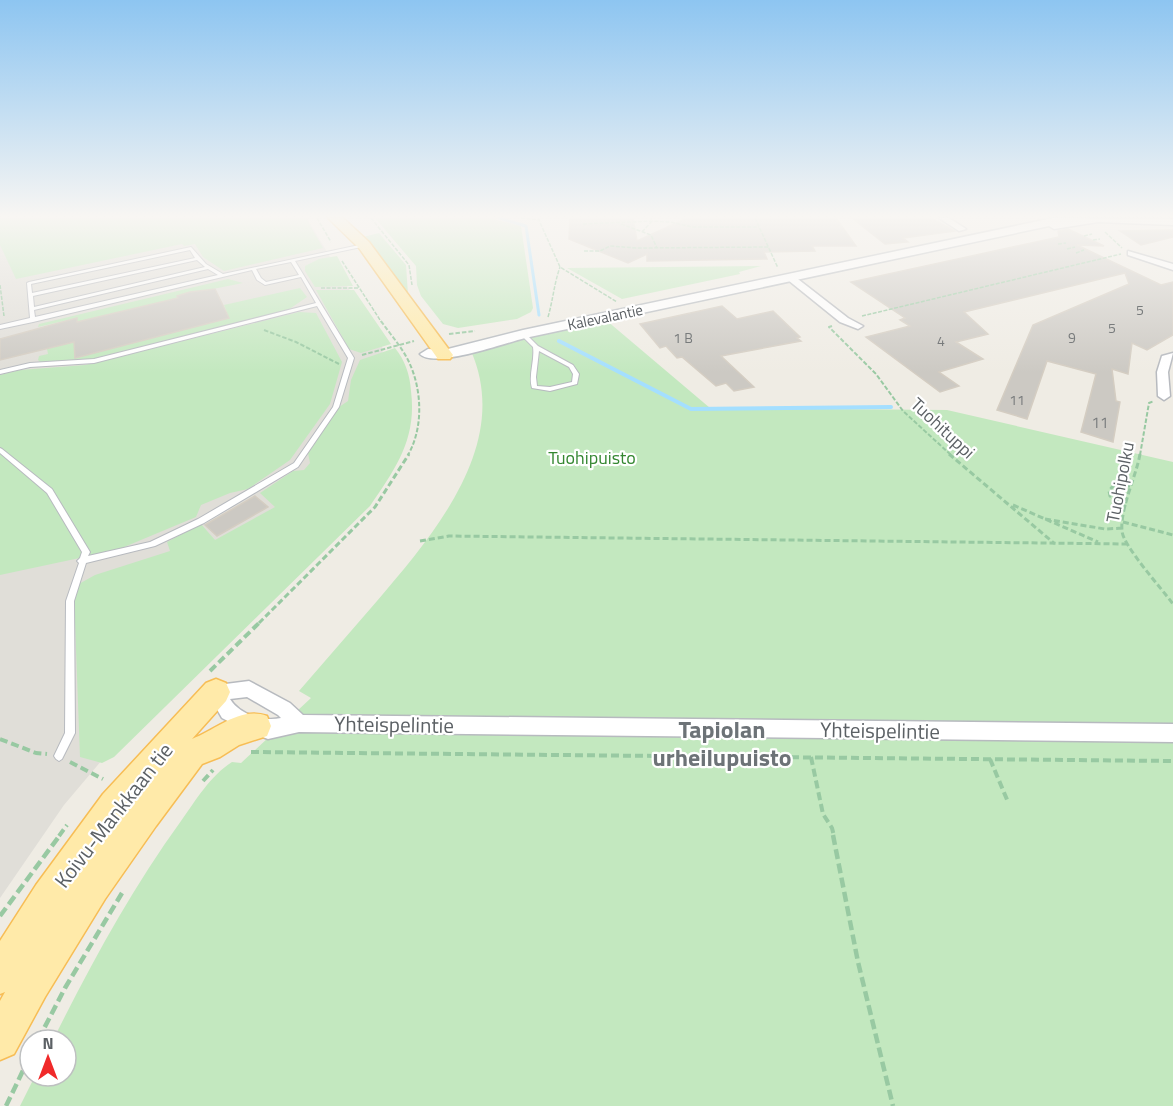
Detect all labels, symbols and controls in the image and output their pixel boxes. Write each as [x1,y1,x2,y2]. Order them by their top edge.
street label: Kalevalantie [565,298,645,336]
house number: 5 [1136,299,1144,320]
house number: 5 [1108,317,1116,338]
house number: 1 B [673,327,693,348]
house number: 9 [1068,327,1076,348]
house number: 4 [937,330,945,351]
house number: 11 [1009,389,1025,410]
street label: Tuohituppi [905,391,981,465]
house number: 11 [1092,411,1108,434]
street label: Tuohipolku [1099,439,1141,525]
park label: Tuohipuisto [548,444,636,471]
street label: Yhteispelintie [334,707,454,741]
district label: Tapiolan urheilupuisto [652,711,792,775]
street label: Yhteispelintie [820,713,940,747]
street label: Koivu-Mankkaan tie [46,735,180,895]
north arrow [18,1028,78,1088]
text: N [42,1031,54,1055]

